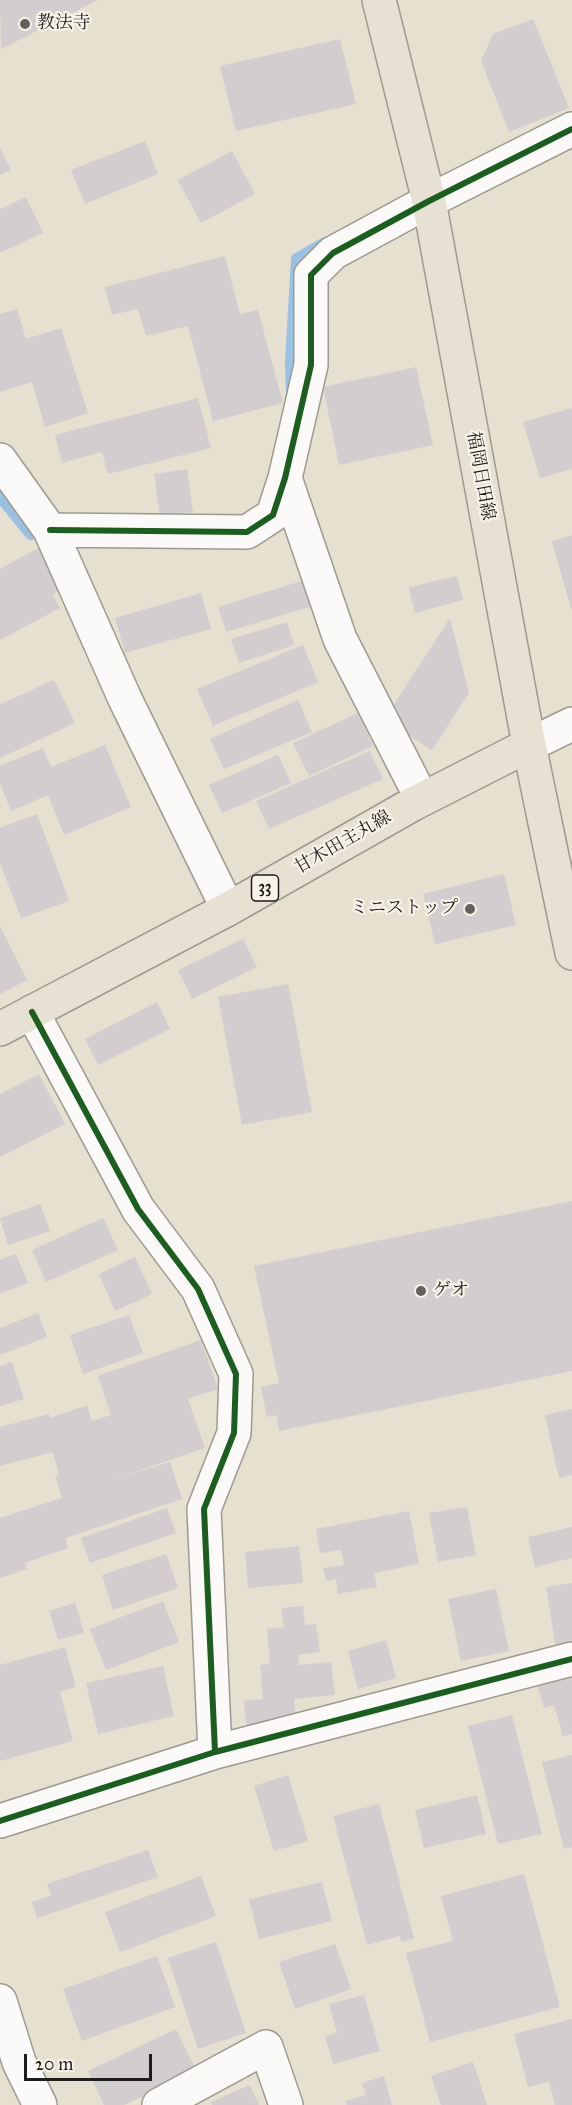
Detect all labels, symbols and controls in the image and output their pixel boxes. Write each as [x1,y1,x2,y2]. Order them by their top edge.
place label: 教法寺 [37,13,91,35]
marker: 教法寺 [18,17,32,31]
street label: 福岡日田線 [462,430,498,522]
street label: 甘木田主丸線 [291,807,395,879]
road number: 33 [252,875,278,901]
place label: ミニストップ [350,898,458,920]
marker: ミニストップ [463,902,477,916]
place label: ゲオ [433,1280,469,1302]
marker: ゲオ [414,1284,428,1298]
scale bar [27,2042,154,2080]
text: 20 m [35,2053,73,2075]

